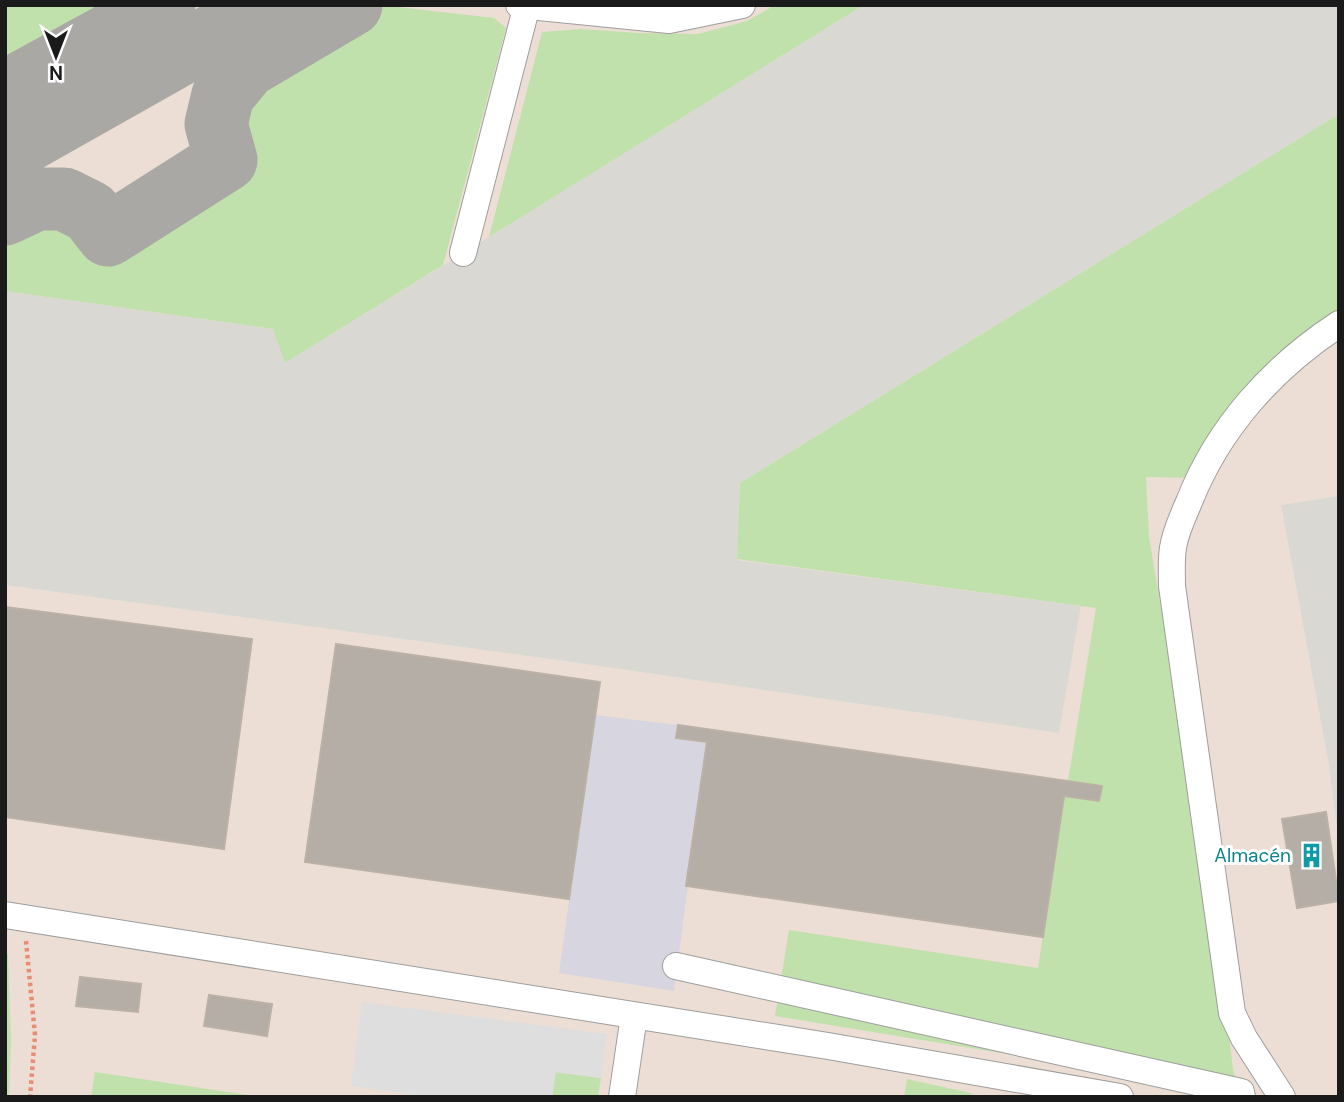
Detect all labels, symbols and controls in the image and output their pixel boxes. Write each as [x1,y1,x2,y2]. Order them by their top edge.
north arrow [21,21,91,91]
text: N [49,60,63,85]
building icon: Almacén [1297,841,1325,869]
place label: Almacén [1214,843,1291,868]

